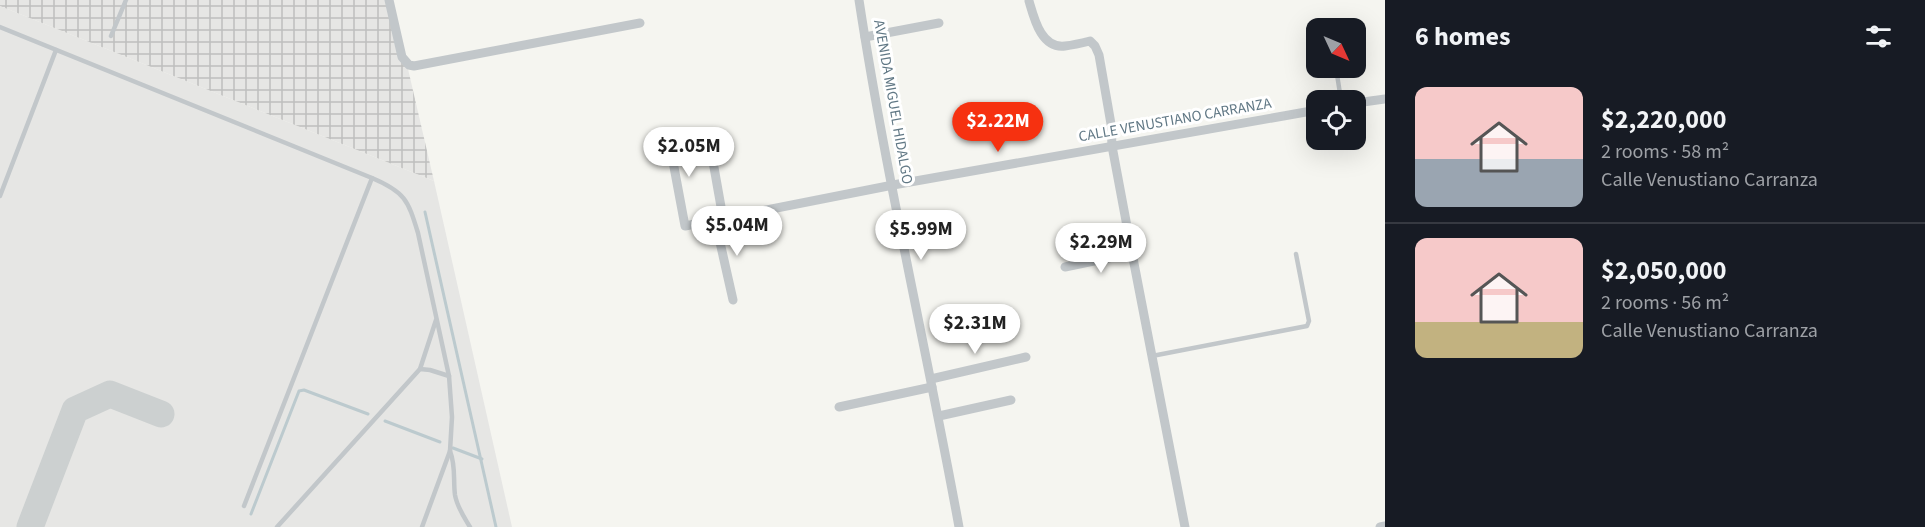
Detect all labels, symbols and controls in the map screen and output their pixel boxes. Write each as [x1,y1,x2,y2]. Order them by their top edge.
street label: AVENIDA MIGUEL HIDALGO [868,18,918,186]
north arrow [1306,18,1366,78]
map controls [1306,18,1366,150]
text: 6 homes [1415,18,1510,55]
icon: filters [1862,20,1895,53]
button: locate [1306,90,1366,150]
street label: CALLE VENUSTIANO CARRANZA [1077,93,1274,147]
text: $2,220,000 [1601,101,1726,138]
pin: $2.22M [949,102,1047,153]
text: $2.22M [966,107,1030,135]
icon: home [1463,111,1535,183]
pin: $2.05M [640,127,738,178]
text: $2.05M [657,132,721,160]
text: 2 rooms · 58 m² [1601,138,1729,166]
text: Calle Venustiano Carranza [1601,166,1818,194]
pin: $5.04M [688,206,786,257]
pin: $5.99M [872,210,970,261]
text: $5.04M [705,211,769,239]
text: $5.99M [889,215,953,243]
pin: $2.29M [1052,223,1150,274]
text: $2.29M [1069,228,1133,256]
text: $2,050,000 [1601,252,1726,289]
icon: home [1463,262,1535,334]
text: 2 rooms · 56 m² [1601,289,1729,317]
pin: $2.31M [926,304,1024,355]
text: $2.31M [943,309,1007,337]
text: Calle Venustiano Carranza [1601,317,1818,345]

